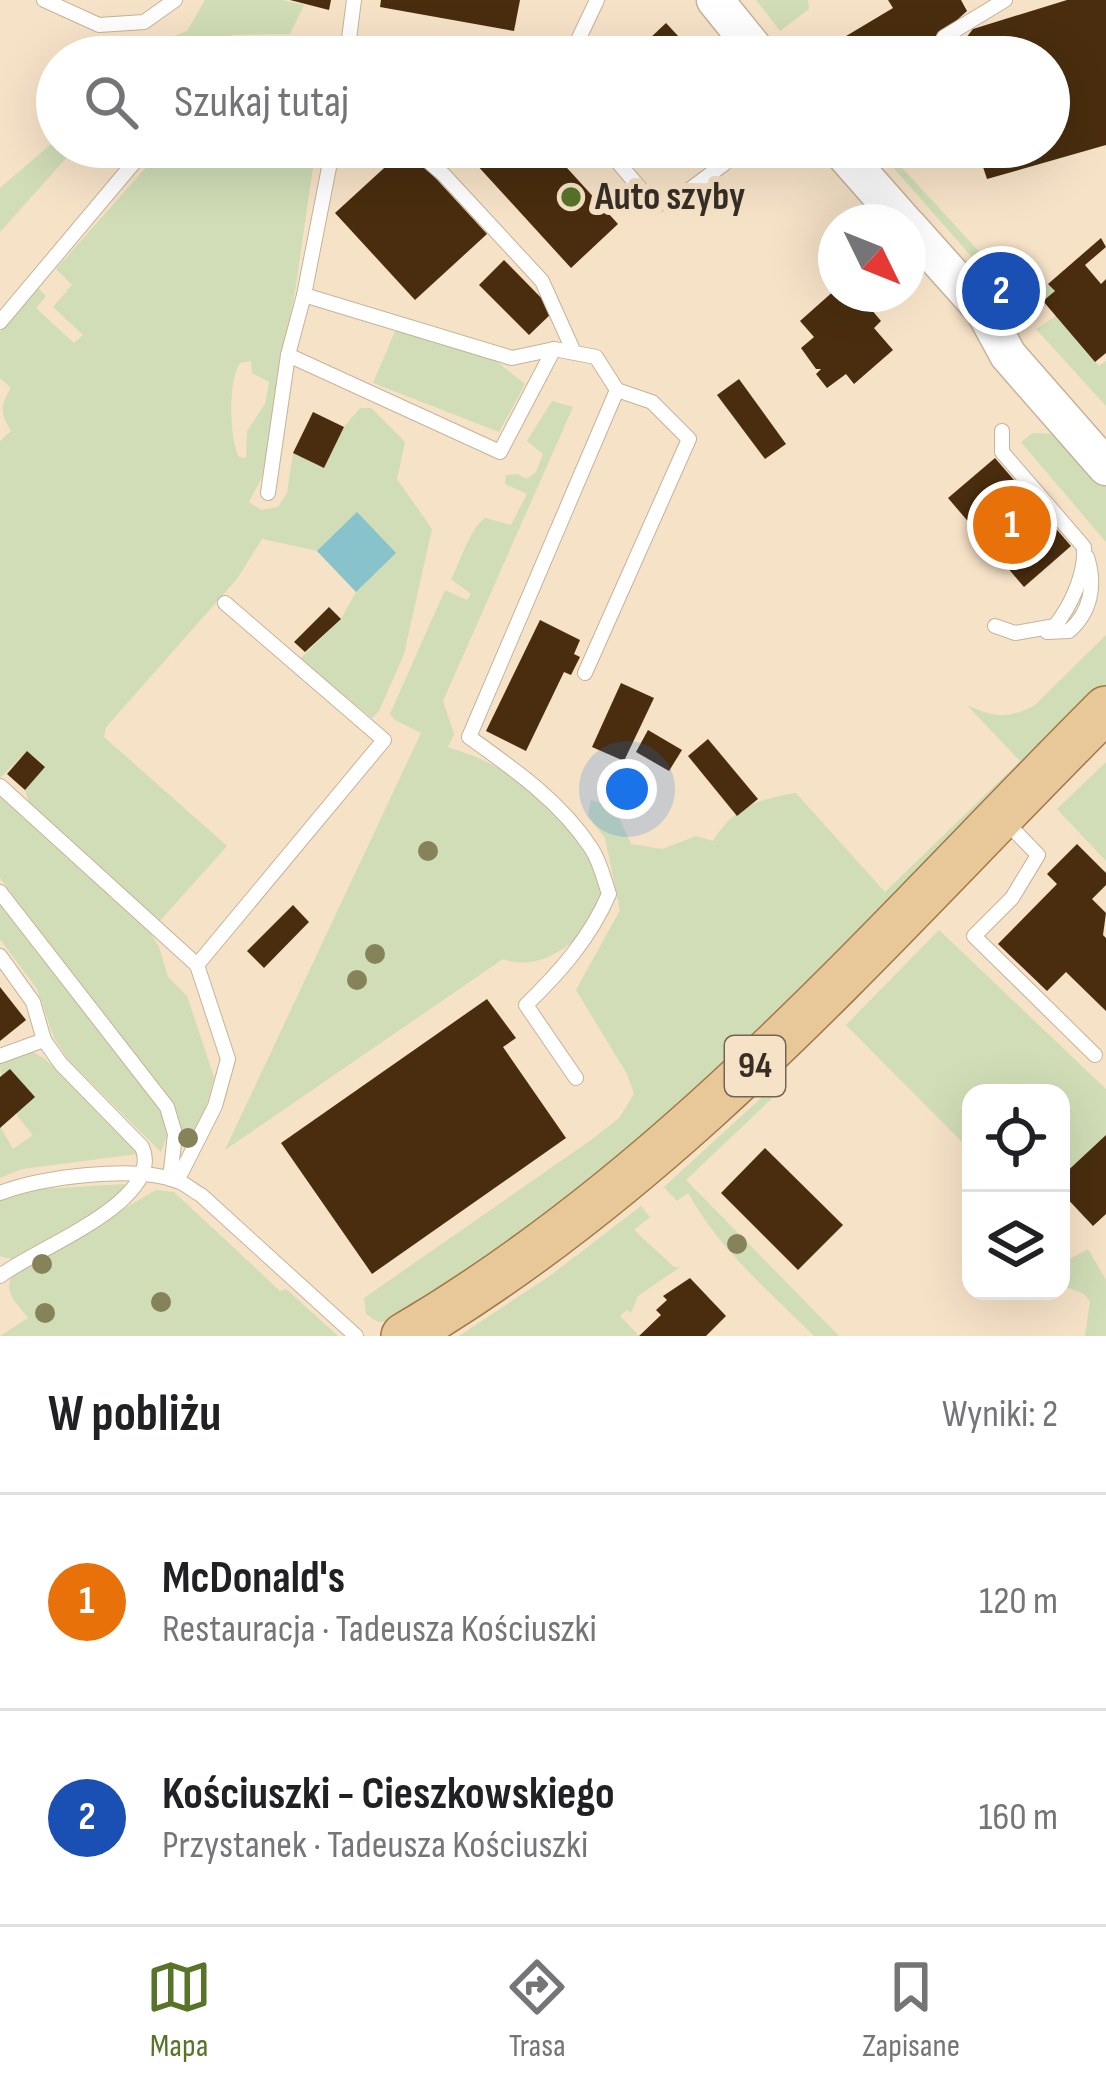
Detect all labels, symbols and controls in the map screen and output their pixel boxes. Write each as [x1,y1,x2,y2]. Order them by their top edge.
search box [36,36,1070,168]
icon: search [78,69,144,135]
text: Szukaj tutaj [174,75,349,130]
place label: Auto szyby [594,174,745,221]
marker: Auto szyby [558,184,584,210]
north arrow [818,204,926,312]
pin: 2 [962,246,1040,336]
pin: 1 [973,480,1051,570]
your location [597,759,657,819]
road number: 94 [725,1036,785,1096]
map controls [962,1084,1070,1300]
button: locate [962,1084,1070,1192]
button: layers [962,1192,1070,1300]
text: W pobliżu [48,1384,221,1445]
text: Wyniki: 2 [942,1391,1058,1438]
text: McDonald's [162,1551,345,1606]
text: 1 [79,1578,95,1625]
text: 120 m [979,1578,1058,1625]
text: Restauracja · Tadeusza Kościuszki [162,1606,597,1653]
text: Kościuszki - Cieszkowskiego [162,1767,615,1822]
text: 2 [78,1794,96,1841]
text: 160 m [979,1794,1058,1841]
text: Przystanek · Tadeusza Kościuszki [162,1822,588,1869]
tab: Mapa [146,1954,212,2066]
tab: Trasa [504,1954,570,2066]
tab: Zapisane [862,1954,960,2066]

